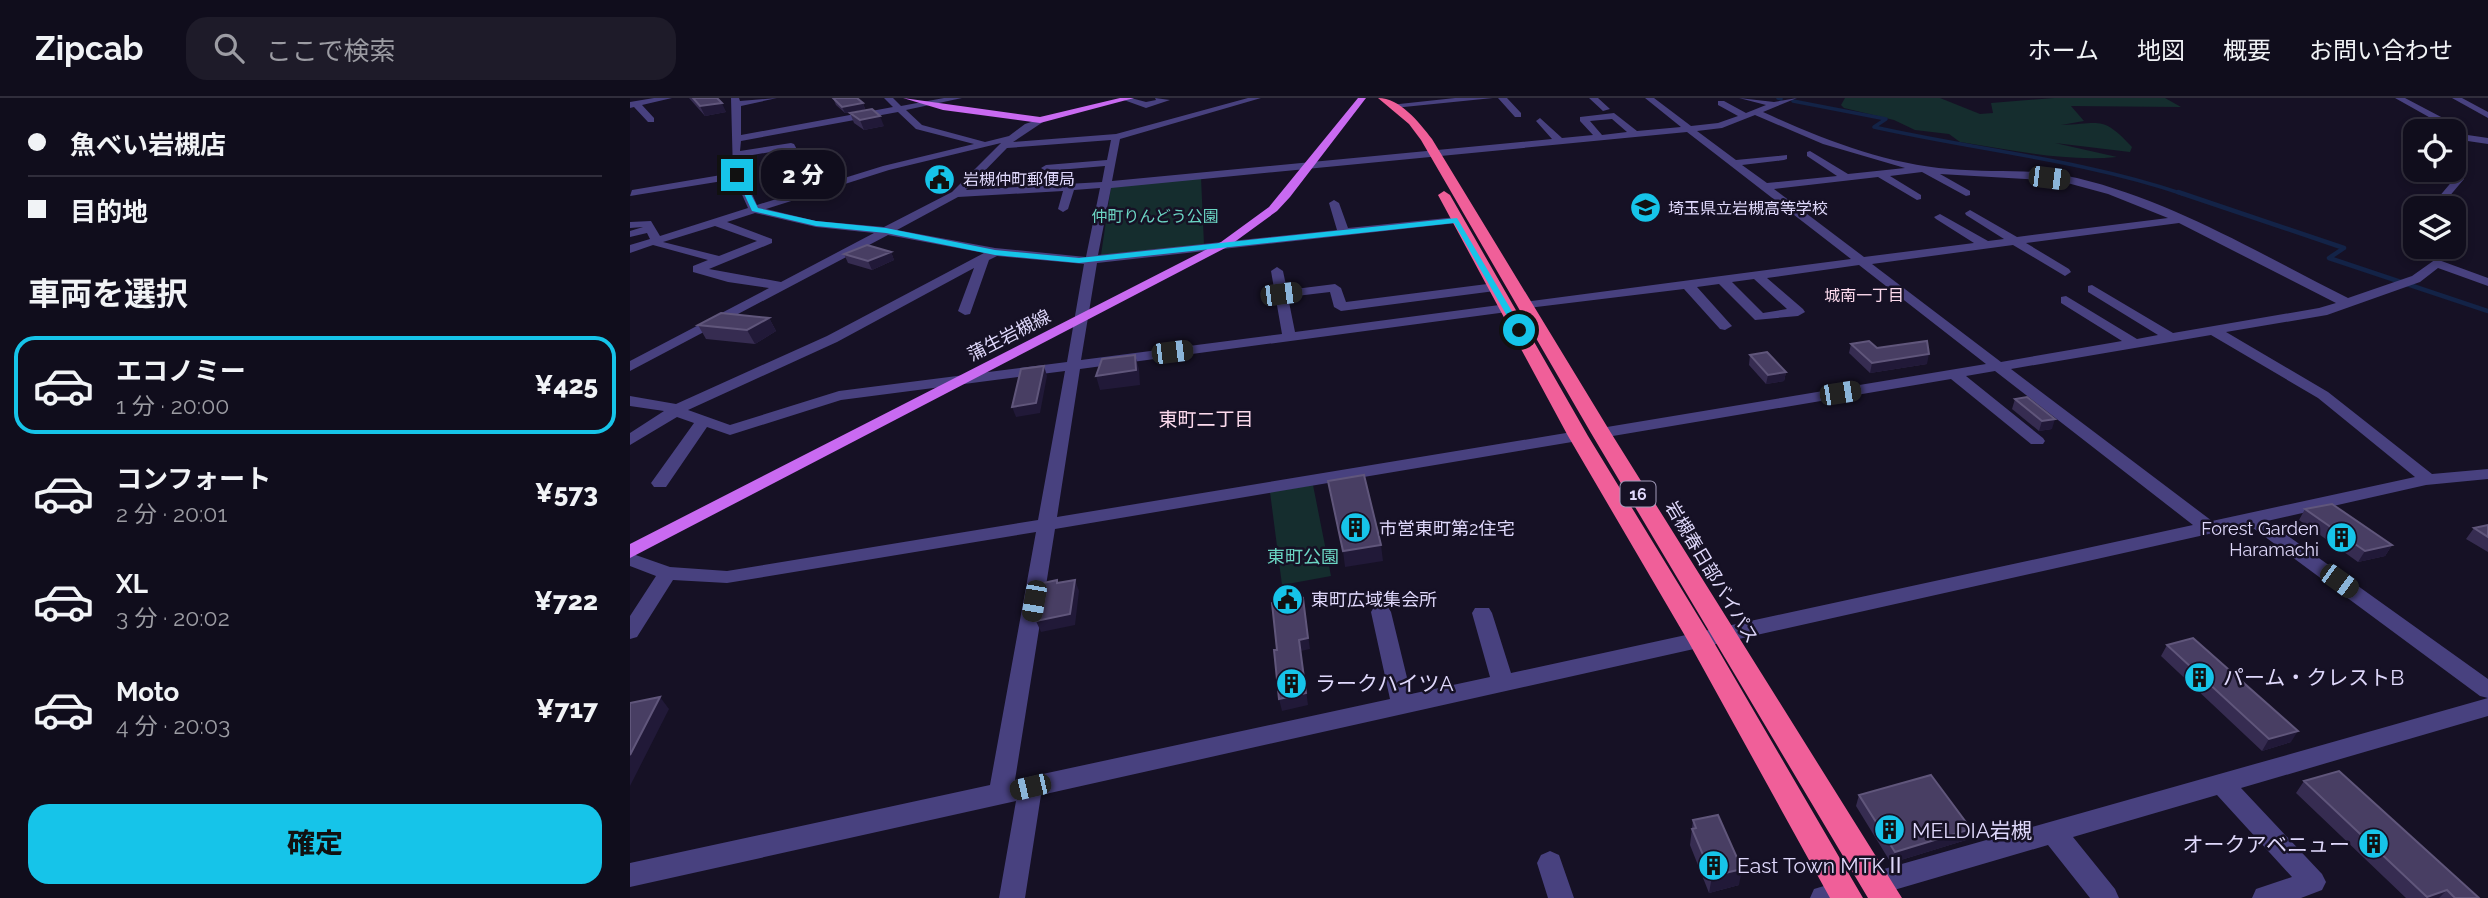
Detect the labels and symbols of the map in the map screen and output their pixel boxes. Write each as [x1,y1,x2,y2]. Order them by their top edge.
callout: 2 分 [762,150,846,200]
route end [721,159,753,191]
public building icon: 岩槻仲町郵便局 [923,162,957,196]
car [2027,165,2072,191]
place label: 岩槻仲町郵便局 [963,170,1075,189]
school or university icon: 埼玉県立岩槻高等学校 [1628,191,1662,225]
place label: 埼玉県立岩槻高等学校 [1668,199,1828,218]
park label: 仲町りんどう公園 [1091,207,1219,226]
car [1259,281,1304,307]
district label: 城南一丁目 [1824,286,1904,305]
street label: 蒲生岩槻線 [964,305,1054,365]
route start [1503,314,1535,346]
car [1150,339,1195,365]
car [1818,379,1863,407]
district label: 東町二丁目 [1158,408,1254,430]
road number: 16 [1620,482,1656,506]
street label: 岩槻春日部バイパス [1661,497,1763,647]
building icon: 市営東町第2住宅 [1339,511,1373,545]
place label: 市営東町第2住宅 [1379,518,1514,539]
place label: Forest Garden Haramachi [2201,518,2319,560]
building icon: Forest Garden Haramachi [2325,521,2359,555]
park label: 東町公園 [1267,546,1339,567]
car [2316,560,2363,602]
car [1021,578,1048,624]
public building icon: 東町広域集会所 [1271,582,1305,616]
place label: 東町広域集会所 [1311,589,1437,610]
building icon: パーム・クレストB [2183,660,2217,694]
place label: パーム・クレストB [2223,665,2404,690]
building icon: ラークハイツA [1275,666,1309,700]
place label: ラークハイツA [1315,671,1454,696]
car [1008,772,1053,802]
building icon: MELDIA岩槻 [1872,813,1906,847]
place label: MELDIA岩槻 [1912,818,2032,843]
building icon: オークアベニュー [2356,827,2390,861]
place label: オークアベニュー [2182,832,2350,857]
building icon: East Town MTKⅡ [1697,848,1731,882]
place label: East Town MTKⅡ [1737,853,1906,878]

